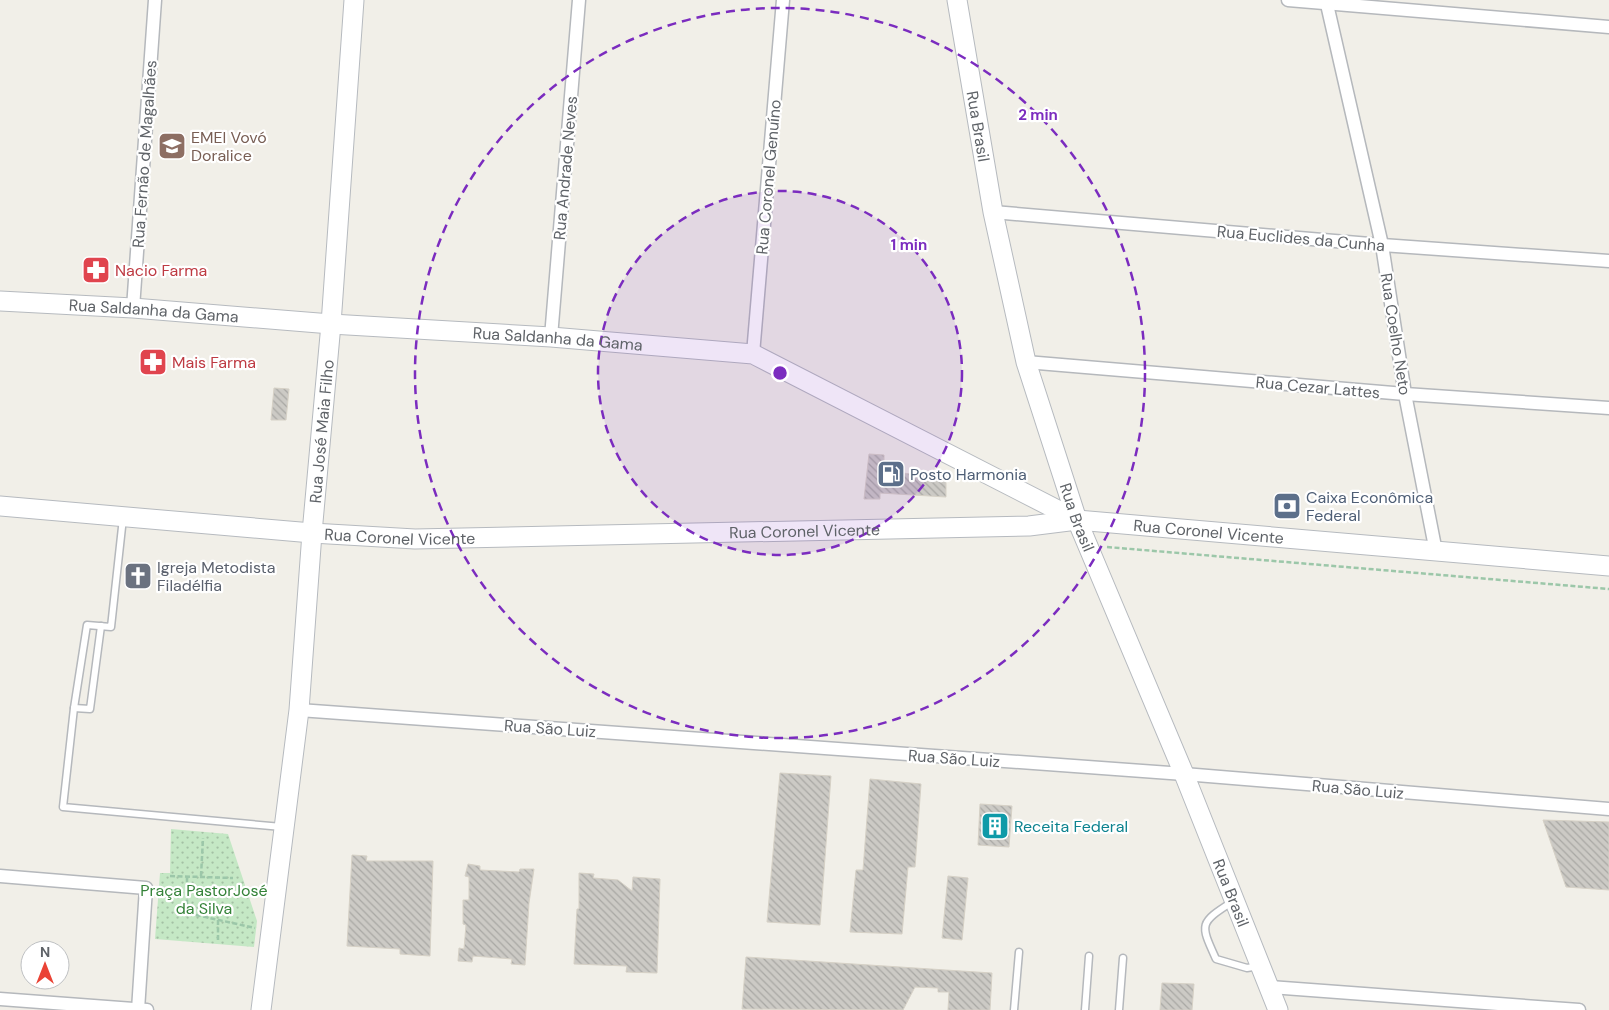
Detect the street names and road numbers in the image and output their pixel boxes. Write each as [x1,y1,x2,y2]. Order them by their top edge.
street label: Rua Fernão de Magalhães [127,59,162,249]
street label: Rua Brasil [962,89,994,163]
street label: Rua Andrade Neves [549,95,582,241]
street label: Rua Coronel Genuíno [751,99,786,255]
street label: Rua Euclides da Cunha [1216,221,1386,256]
street label: Rua Coelho Neto [1375,271,1416,397]
street label: Rua Saldanha da Gama [68,295,239,327]
street label: Rua Saldanha da Gama [472,322,643,356]
street label: Rua José Maia Filho [305,359,339,504]
street label: Rua Cezar Lattes [1255,372,1381,403]
street label: Rua Brasil [1055,480,1099,555]
street label: Rua Coronel Vicente [1132,515,1285,549]
street label: Rua Coronel Vicente [729,519,880,543]
street label: Rua Coronel Vicente [324,524,475,550]
street label: Rua São Luiz [503,715,597,742]
street label: Rua São Luiz [907,745,1001,772]
street label: Rua São Luiz [1311,775,1405,804]
street label: Rua Brasil [1208,856,1254,930]

